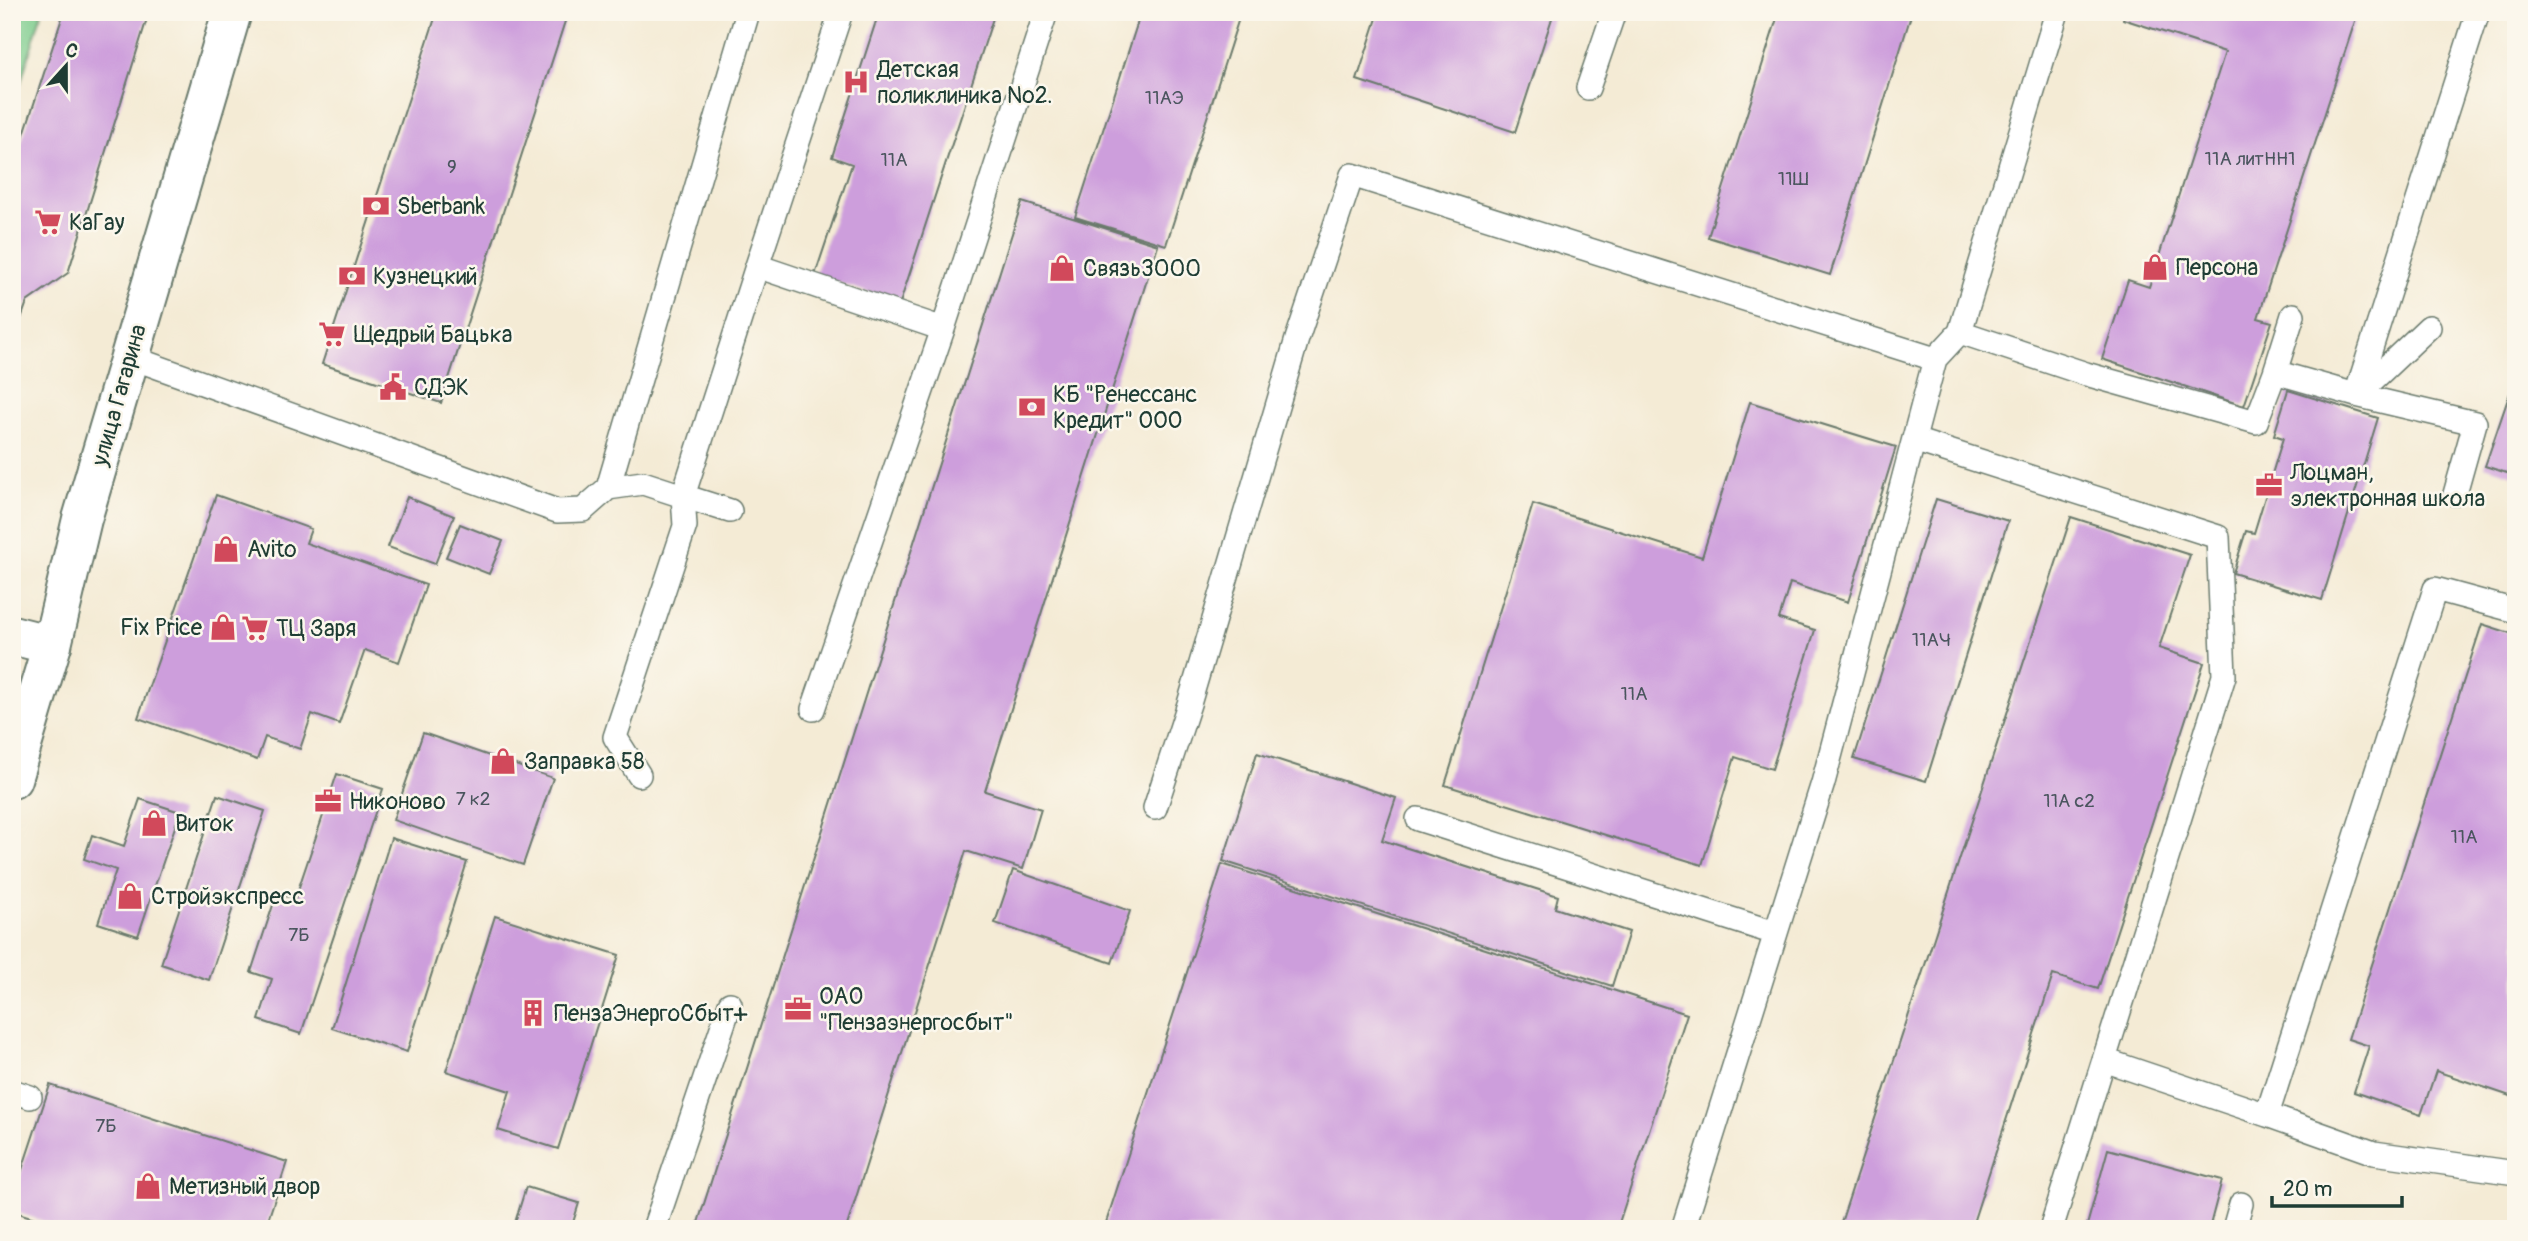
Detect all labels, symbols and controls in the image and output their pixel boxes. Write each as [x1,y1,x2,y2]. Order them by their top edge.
north arrow [32,32,102,102]
text: С [62,38,82,64]
place label: Детская поликлиника №2. [876,55,1053,110]
hospital icon: Детская поликлиника №2. [841,67,871,97]
house number: 11АЭ [1145,86,1183,110]
house number: 11А литНН1 [2205,147,2295,171]
house number: 11А [880,148,908,172]
house number: 9 [447,155,457,179]
house number: 11Ш [1778,167,1809,191]
bank icon: Sberbank [361,191,391,221]
place label: Sberbank [397,192,486,221]
supermarket icon: КаГау [33,207,63,237]
place label: КаГау [69,208,125,237]
shop icon: Персона [2140,252,2170,282]
shop icon: Связь3000 [1047,253,1077,283]
place label: Персона [2176,253,2258,282]
place label: Связь3000 [1083,254,1201,283]
bank icon: Кузнецкий [337,261,367,291]
place label: Кузнецкий [373,262,478,291]
supermarket icon: Щедрый Бацька [317,319,347,349]
place label: Щедрый Бацька [353,320,512,349]
street label: улица Гагарина [85,321,153,470]
public building icon: СДЭК [378,372,408,402]
place label: СДЭК [414,373,469,402]
place label: КБ "Ренессанс Кредит" ООО [1053,380,1197,435]
bank icon: КБ "Ренессанс Кредит" ООО [1017,392,1047,422]
place label: Лоцман, электронная школа [2289,458,2485,513]
office icon: Лоцман, электронная школа [2254,470,2284,500]
shop icon: Avito [211,534,241,564]
place label: Avito [247,535,297,564]
shop icon: Fix Price [208,612,238,642]
place label: Fix Price [120,613,203,642]
supermarket icon: ТЦ Заря [240,613,270,643]
place label: ТЦ Заря [276,614,356,643]
house number: 11АЧ [1912,628,1951,652]
house number: 11А [1620,682,1648,706]
shop icon: Заправка 58 [488,746,518,776]
place label: Заправка 58 [524,747,645,776]
office icon: Никоново [313,786,343,816]
place label: Никоново [349,787,446,816]
house number: 7 к2 [456,787,490,811]
house number: 11А с2 [2043,789,2095,813]
shop icon: Виток [139,808,169,838]
place label: Виток [175,809,234,838]
house number: 11А [2450,825,2478,849]
shop icon: Стройэкспресс [115,881,145,911]
place label: Стройэкспресс [151,882,304,911]
house number: 7Б [288,923,310,947]
place label: ОАО "Пензаэнергосбыт" [819,982,1014,1037]
office icon: ОАО "Пензаэнергосбыт" [783,994,813,1024]
building icon: ПензаЭнергоСбыт+ [518,998,548,1028]
place label: ПензаЭнергоСбыт+ [554,999,748,1028]
house number: 7Б [95,1114,117,1138]
scale bar [2272,1164,2402,1208]
shop icon: Метизный двор [133,1171,163,1201]
place label: Метизный двор [169,1172,320,1201]
text: 20 m [2283,1176,2332,1203]

